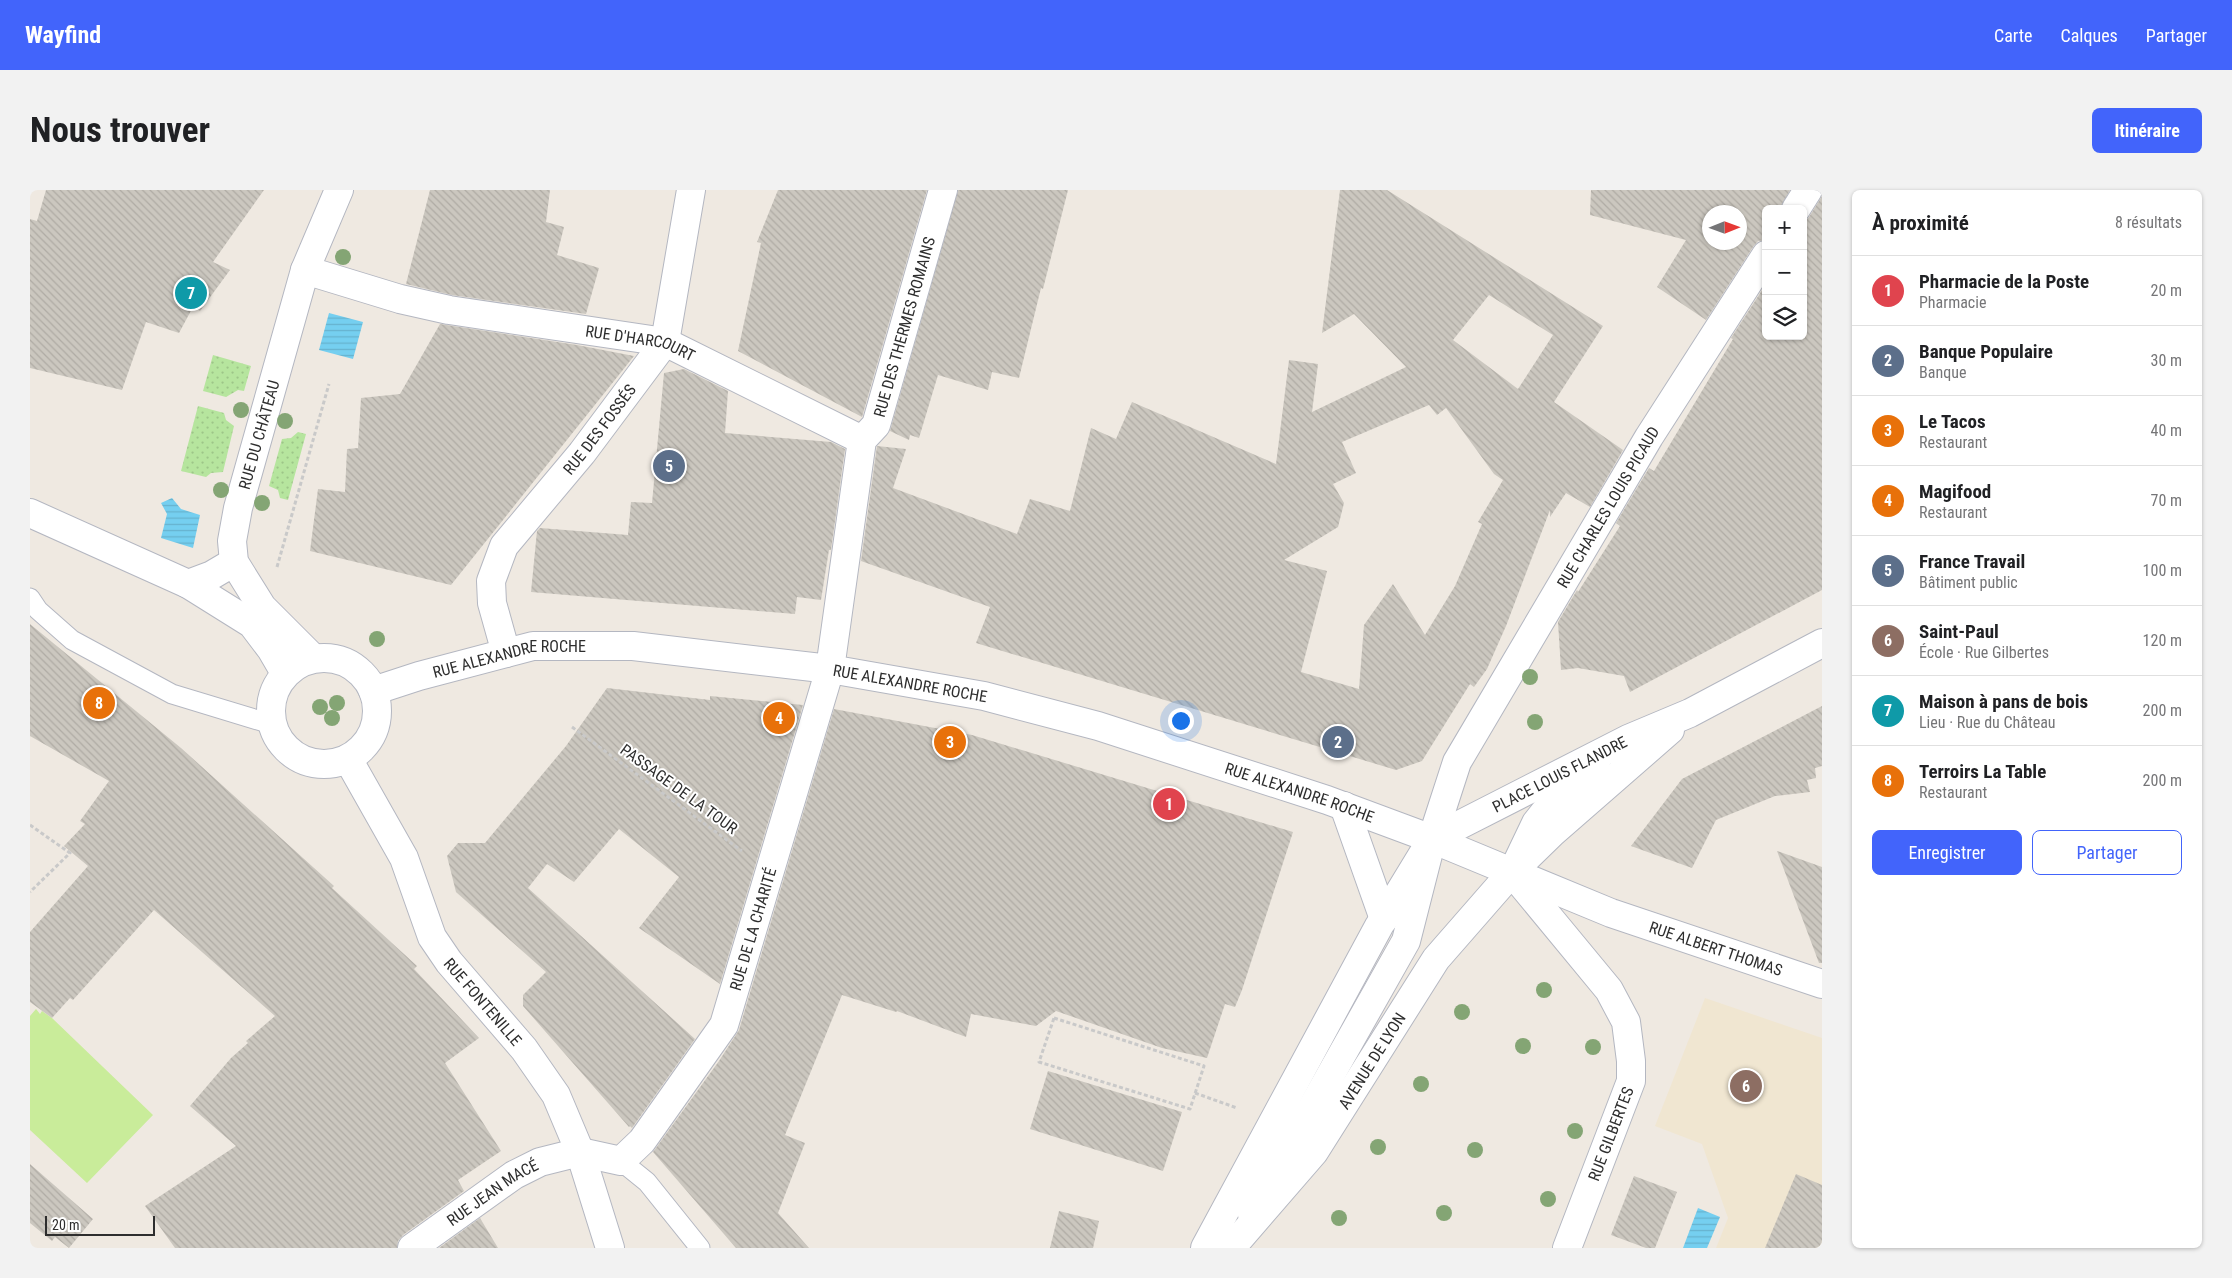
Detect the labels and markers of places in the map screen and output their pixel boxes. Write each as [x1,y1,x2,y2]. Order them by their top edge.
pin: 7 [175,274,207,312]
pin: 5 [653,447,685,485]
pin: 8 [83,684,115,722]
pin: 4 [763,699,795,737]
pin: 3 [934,723,966,761]
pin: 2 [1322,723,1354,761]
pin: 1 [1153,785,1185,823]
pin: 6 [1730,1067,1762,1105]

